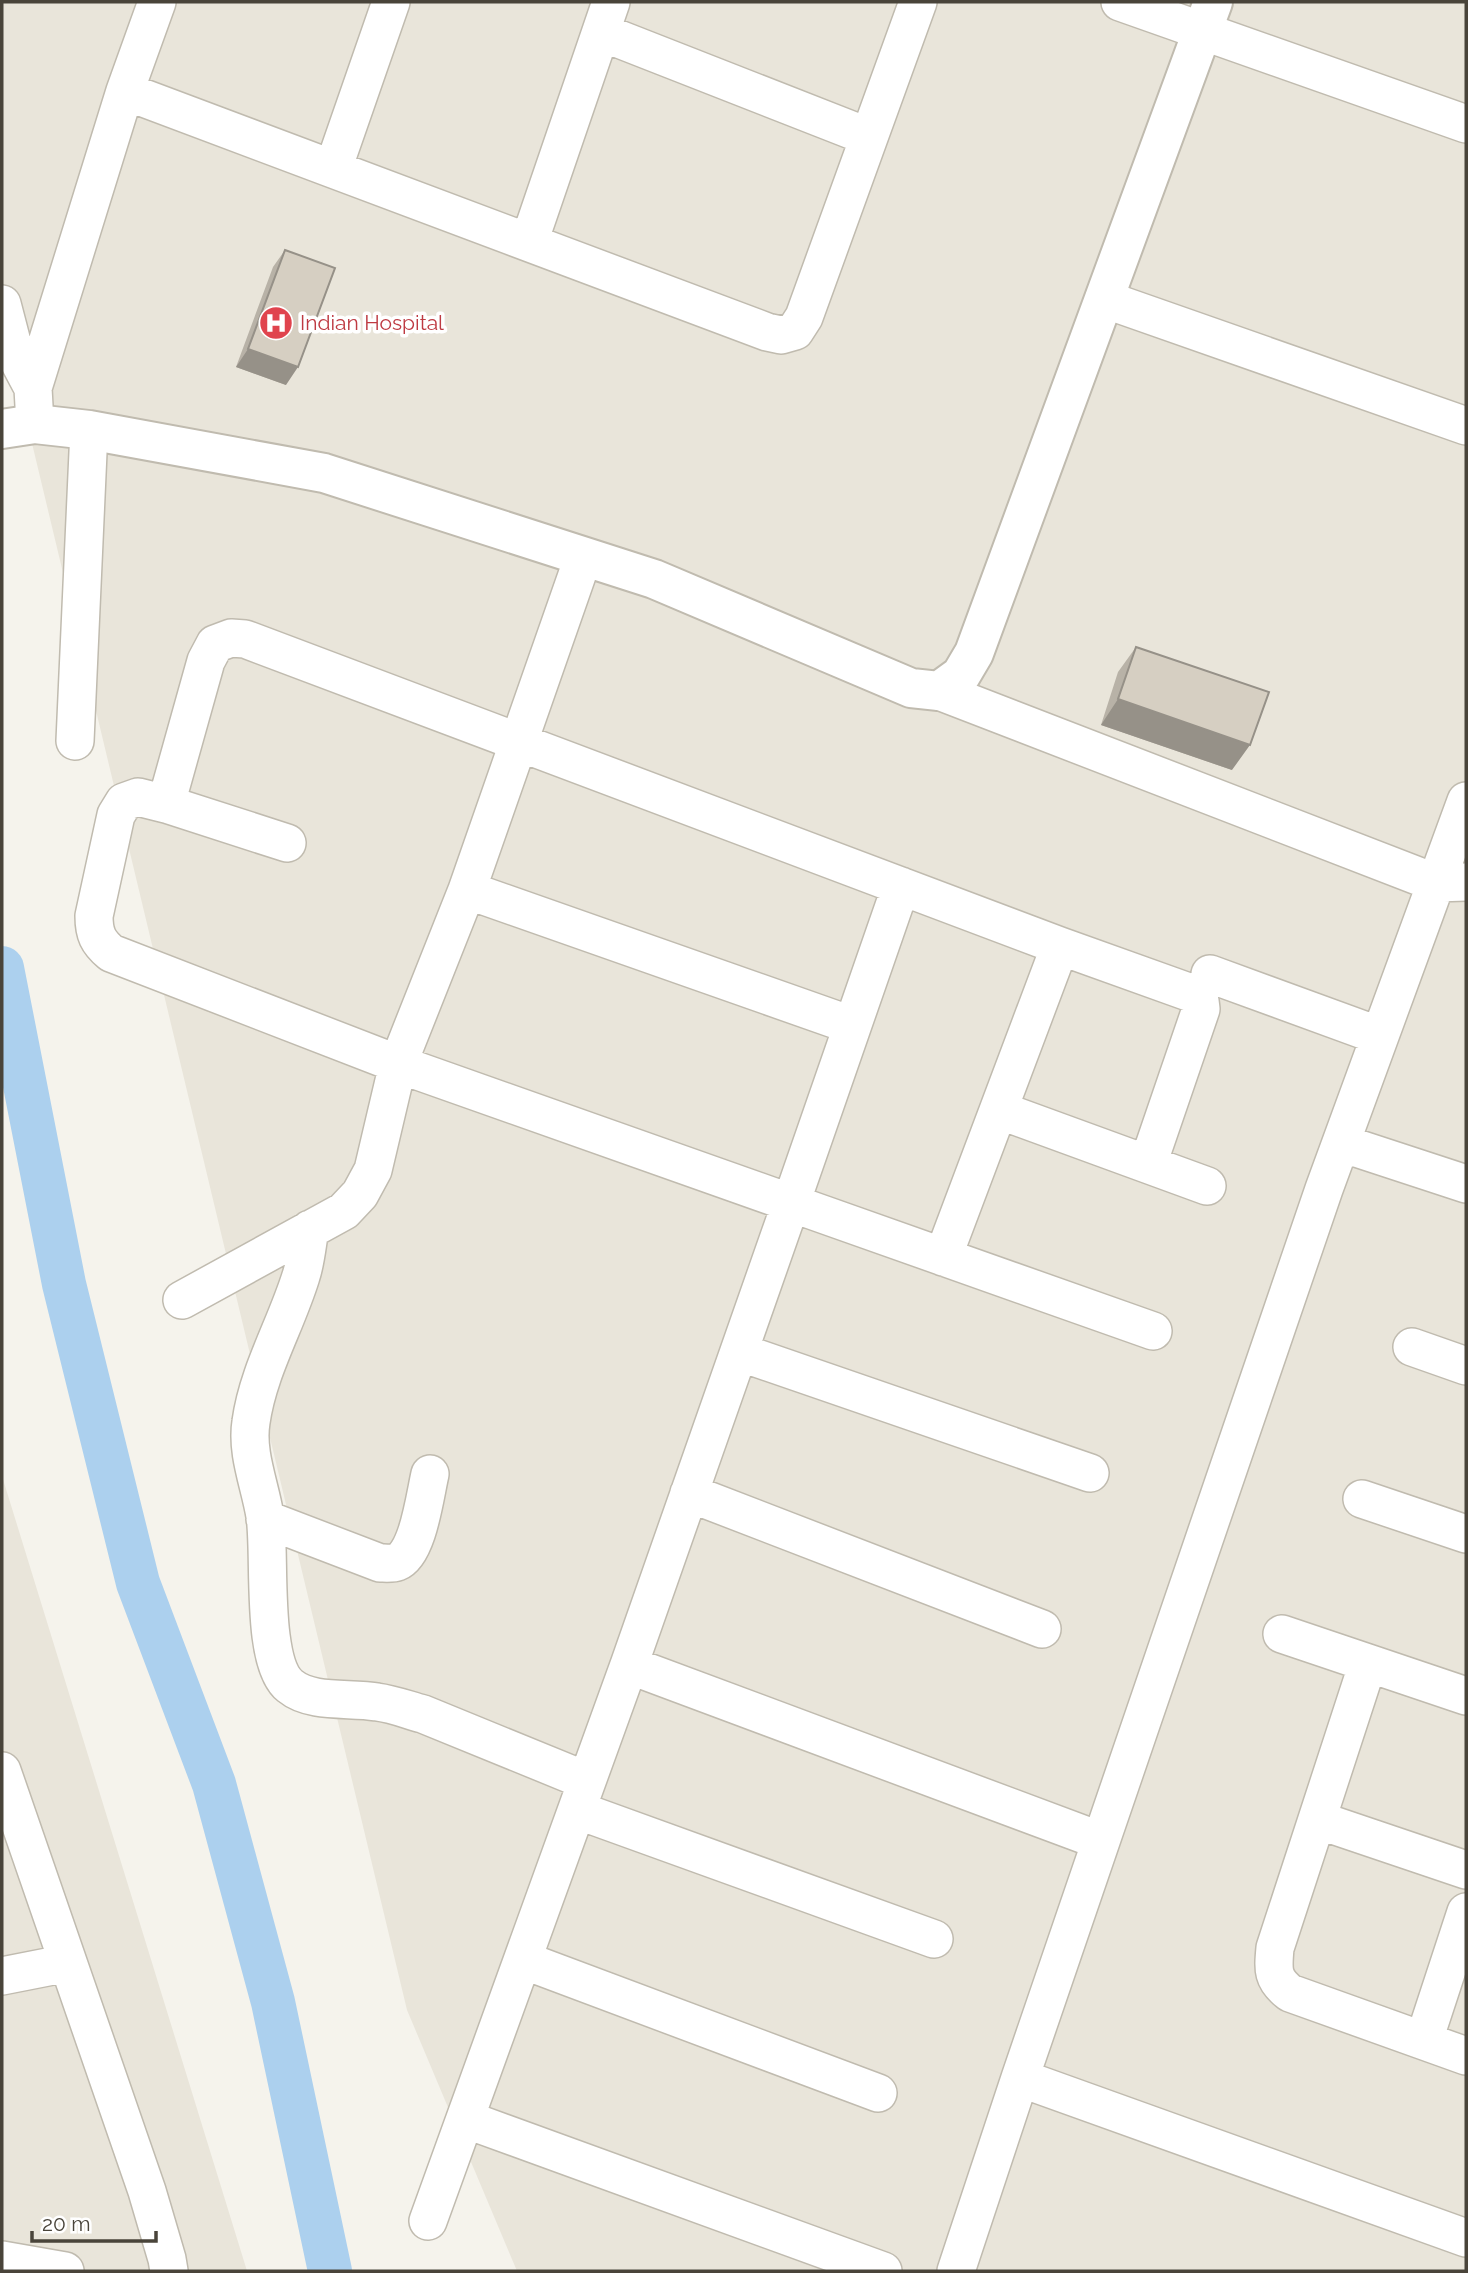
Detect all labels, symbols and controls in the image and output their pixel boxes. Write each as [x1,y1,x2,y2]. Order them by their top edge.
hospital icon: Indian Hospital [257,304,295,342]
place label: Indian Hospital [300,310,444,335]
scale bar [32,2200,156,2244]
text: 20 m [42,2211,90,2236]

